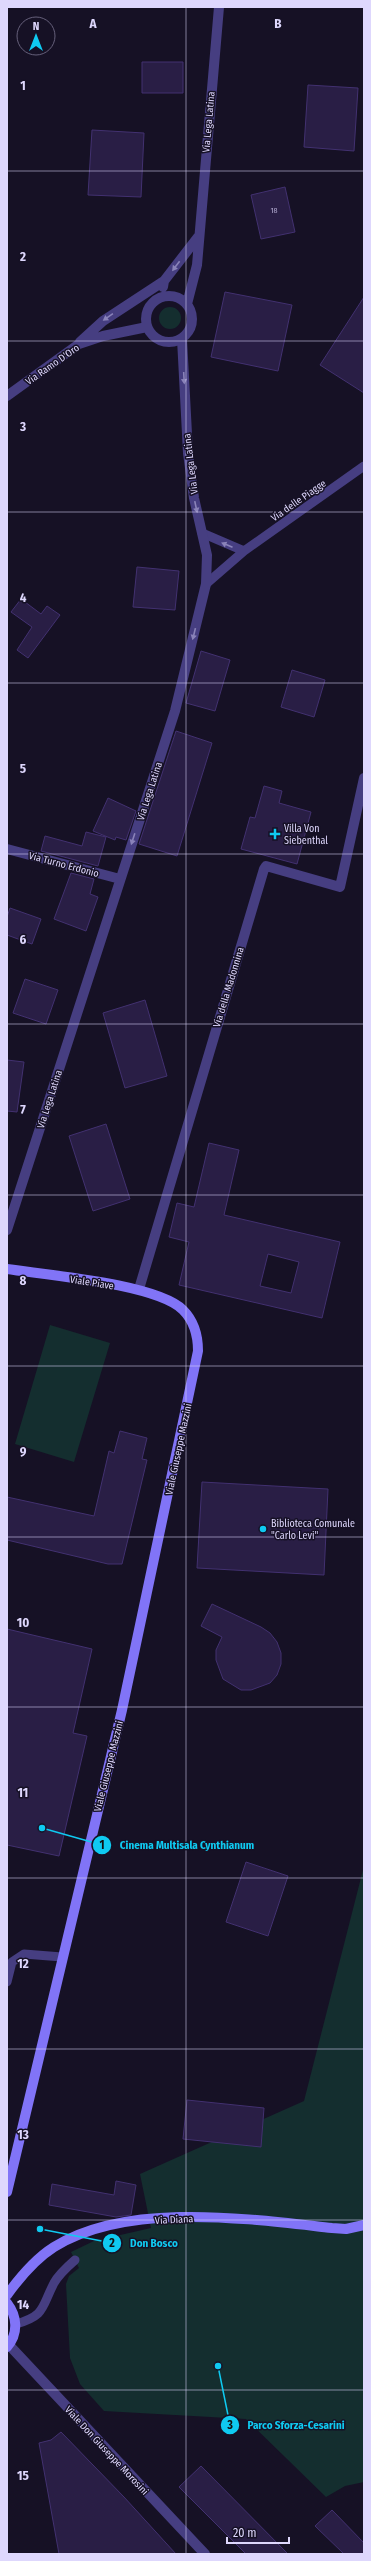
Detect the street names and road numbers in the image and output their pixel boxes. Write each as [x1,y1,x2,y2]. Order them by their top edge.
street label: Via Lega Latina [200,91,218,153]
street label: Via Ramo D'Oro [23,342,82,388]
street label: Via Lega Latina [181,433,201,495]
street label: Via delle Piagge [269,477,328,524]
street label: Via Lega Latina [135,760,165,822]
street label: Via Turno Erdonio [27,850,100,880]
street label: Via della Madonnina [211,946,247,1029]
street label: Via Lega Latina [35,1068,65,1130]
street label: Viale Piave [69,1274,115,1292]
street label: Viale Giuseppe Mazzini [163,1402,195,1496]
street label: Viale Giuseppe Mazzini [92,1720,126,1813]
street label: Via Diana [155,2213,194,2227]
street label: Viale Don Giuseppe Morosini [62,2404,151,2498]

